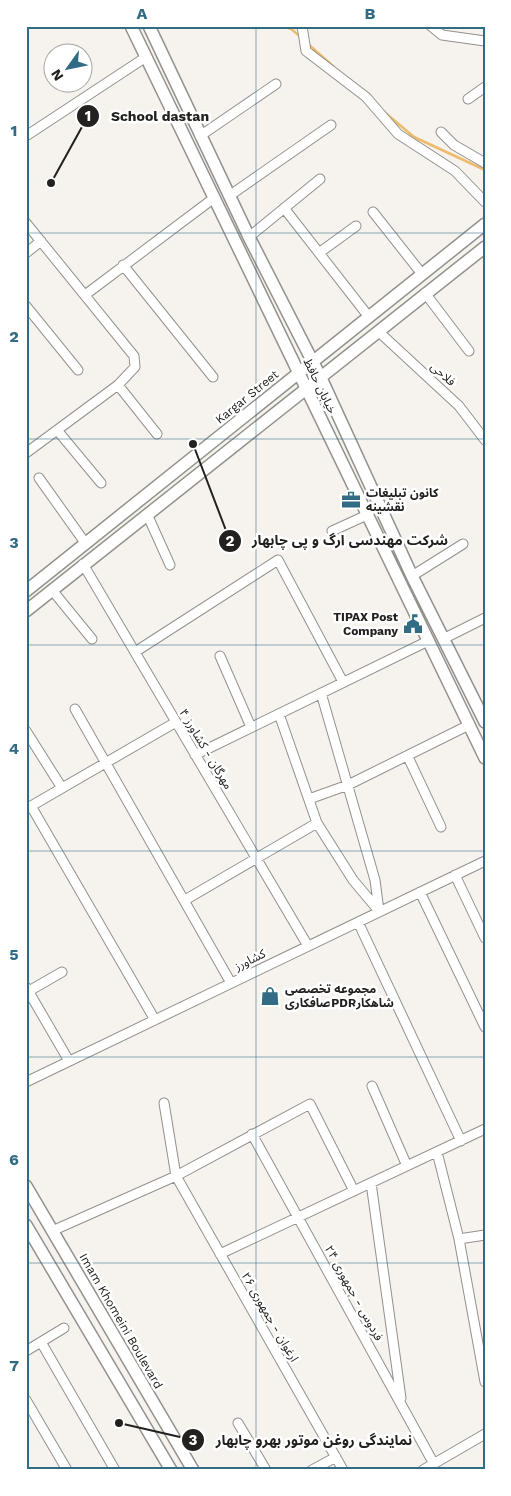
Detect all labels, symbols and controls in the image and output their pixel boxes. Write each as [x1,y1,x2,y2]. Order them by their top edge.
text: A [137,4,148,23]
text: B [365,4,376,23]
north arrow [42,42,92,92]
text: N [48,66,67,84]
callout: School dastan [76,101,219,130]
text: 1 [85,107,91,125]
text: School dastan [111,108,209,124]
text: 1 [11,121,17,140]
text: 2 [9,327,19,346]
street label: خیابان حافظ [301,356,339,416]
street label: فلاحی [428,359,458,389]
street label: Kargar Street [213,367,281,427]
place label: کانون تبلیغات نقشینه [366,486,439,514]
office icon: کانون تبلیغات نقشینه [340,489,362,511]
callout: شرکت مهندسی ارگ و پی چابهار [217,526,458,555]
text: 2 [226,532,235,550]
text: شرکت مهندسی ارگ و پی چابهار [251,532,448,550]
text: 3 [9,533,19,552]
place label: TIPAX Post Company [333,610,399,638]
public building icon: TIPAX Post Company [402,613,424,635]
street label: مهرگان - کشاورز ۴ [176,706,236,792]
text: 4 [9,739,19,758]
text: 5 [9,945,19,964]
street label: کشاورز [231,946,269,974]
place label: مجموعه تخصصی صافکاریPDRشاهکار [285,982,394,1010]
shop icon: مجموعه تخصصی صافکاریPDRشاهکار [259,985,281,1007]
text: 6 [9,1150,19,1169]
street label: فردوس - جمهوری ۲۴ [322,1243,386,1343]
street label: Imam Khomeini Boulevard [76,1251,166,1391]
street label: ارغوان - جمهوری ۲۶ [239,1270,301,1364]
text: 7 [9,1356,19,1375]
callout: نمایندگی روغن موتور بهرو چابهار [180,1426,422,1455]
text: 3 [189,1431,198,1449]
text: نمایندگی روغن موتور بهرو چابهار [215,1432,412,1450]

